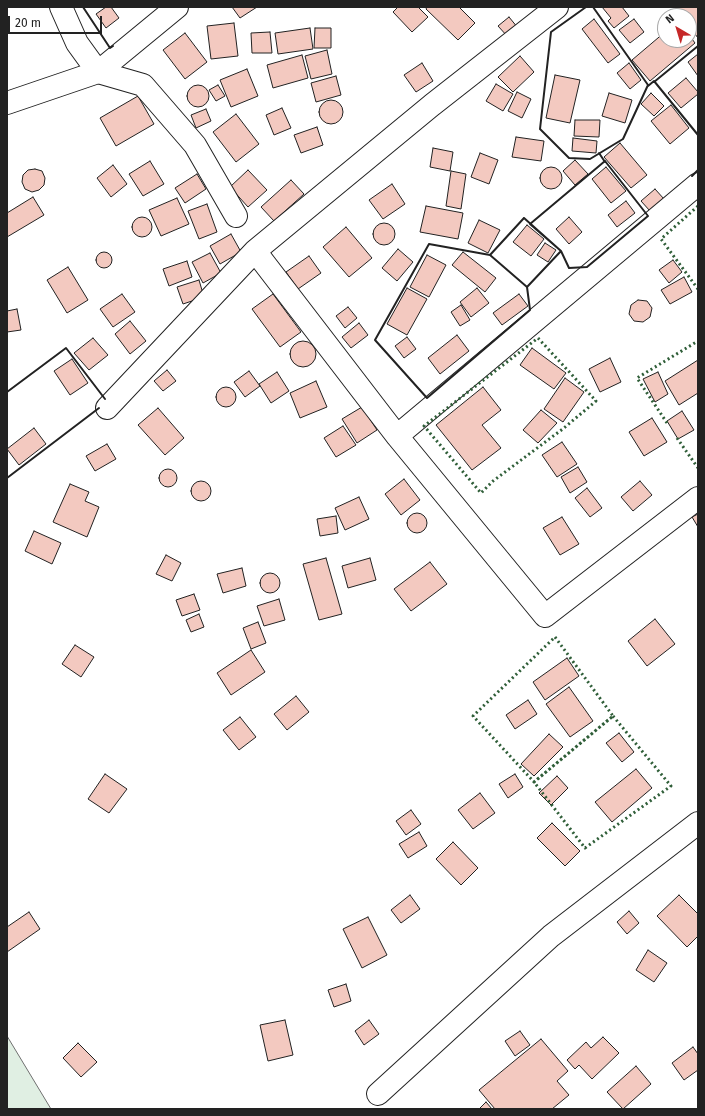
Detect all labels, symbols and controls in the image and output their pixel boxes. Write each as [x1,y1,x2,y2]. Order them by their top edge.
scale bar [10,8,104,34]
north arrow [657,8,697,48]
text: N [663,12,677,26]
text: 20 m [15,16,41,30]

